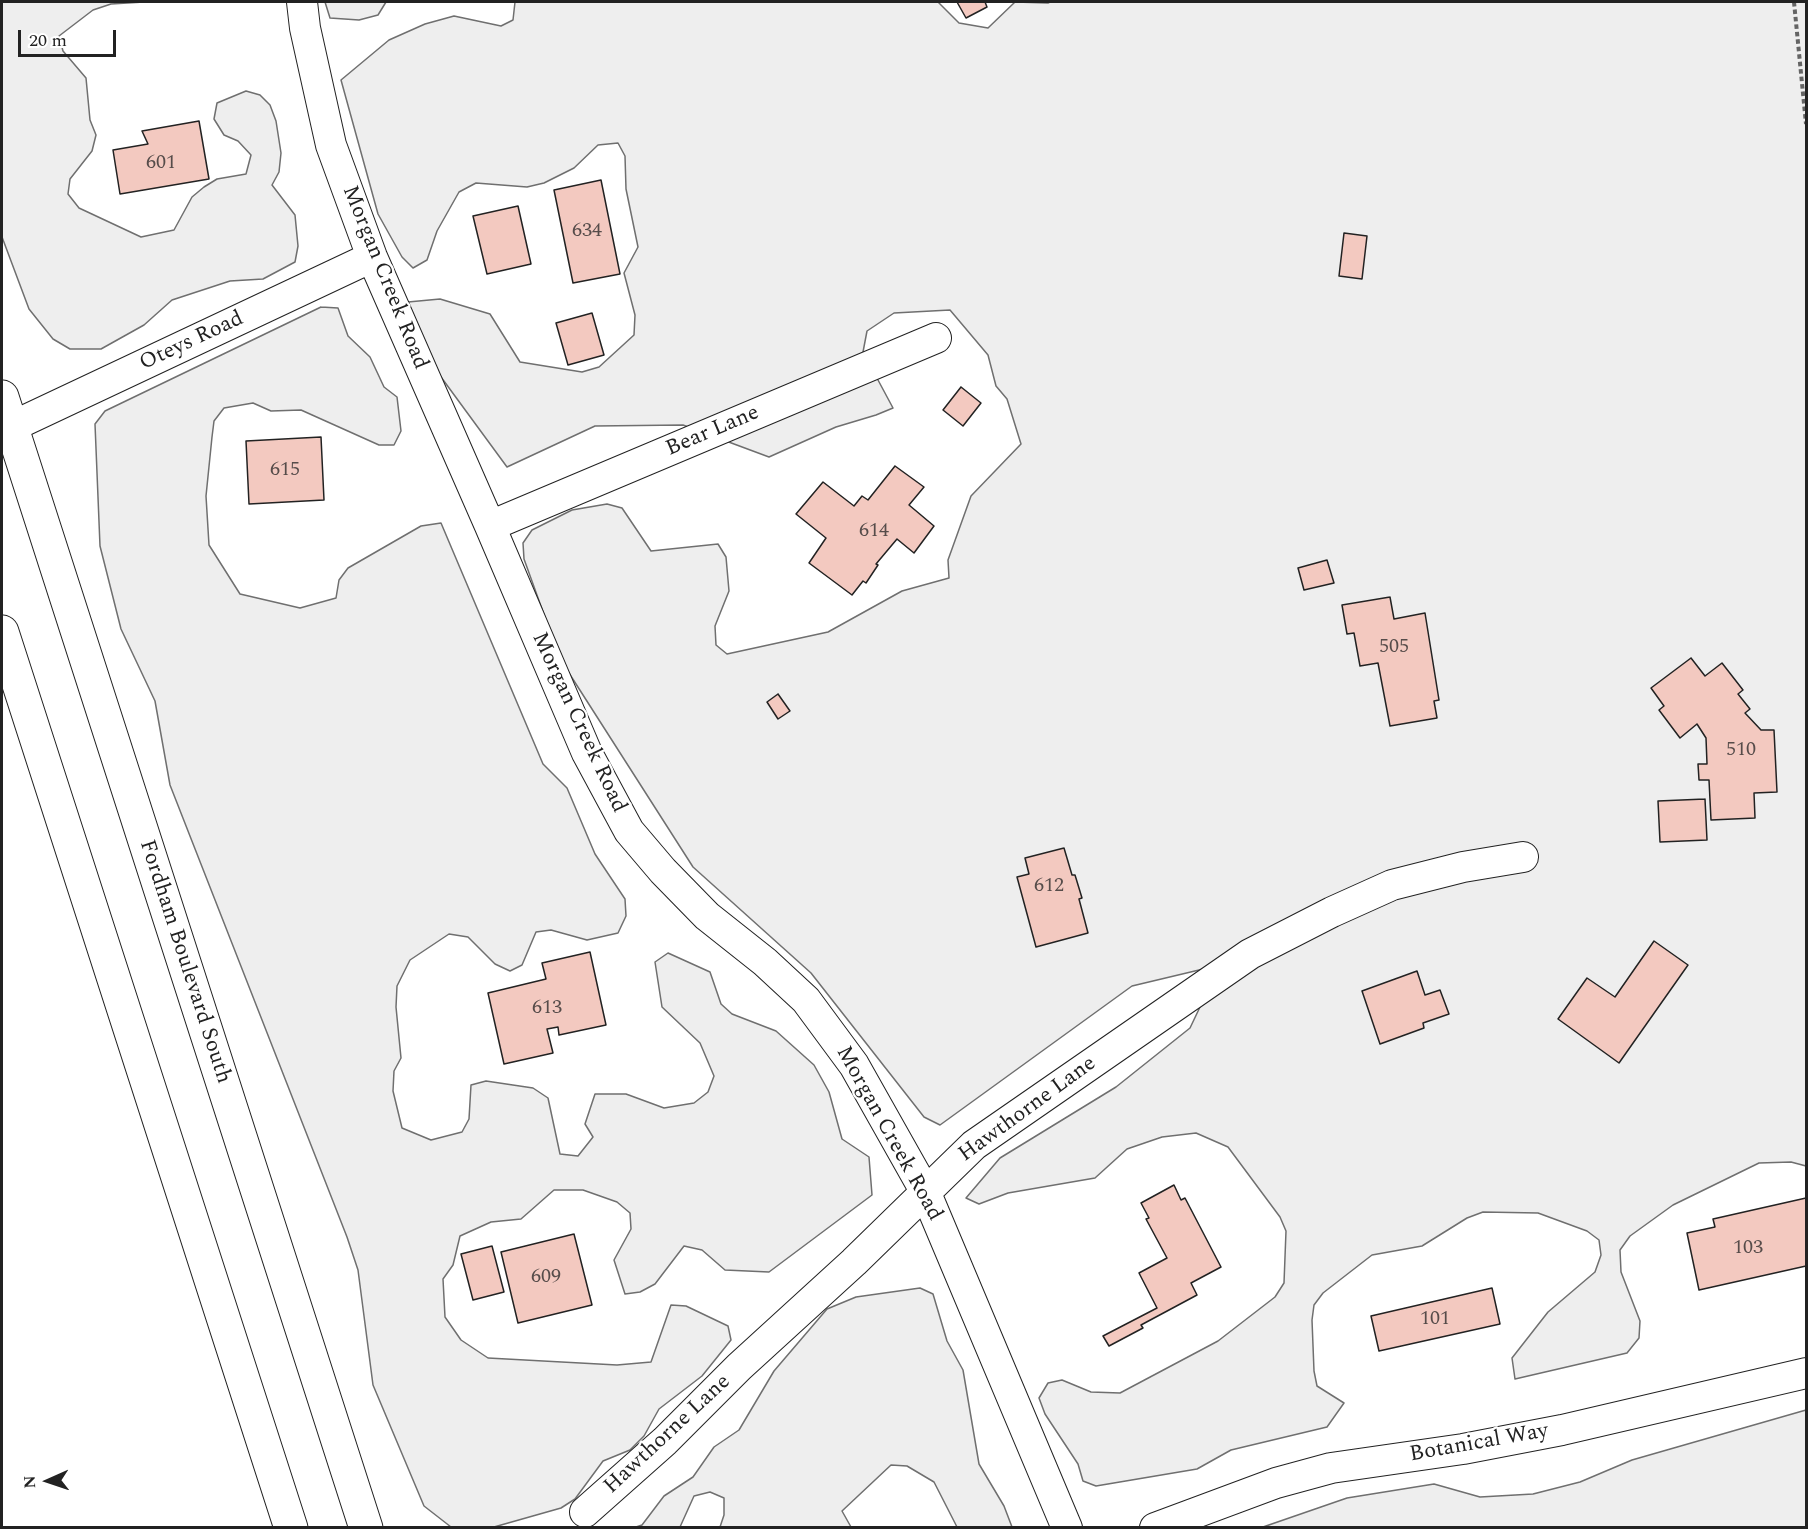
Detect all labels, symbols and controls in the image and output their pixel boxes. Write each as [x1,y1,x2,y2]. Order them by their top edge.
scale bar [21,18,118,56]
text: 20 m [29,27,67,54]
house number: 601 [146,152,176,176]
street label: Morgan Creek Road [335,182,433,374]
house number: 634 [572,220,602,244]
street label: Oteys Road [136,307,248,377]
street label: Bear Lane [662,401,764,463]
house number: 615 [270,459,300,483]
house number: 614 [859,520,889,544]
street label: Morgan Creek Road [525,629,631,817]
house number: 505 [1379,636,1409,660]
house number: 510 [1726,739,1756,763]
street label: Fordham Boulevard South [132,837,236,1087]
house number: 612 [1034,875,1064,899]
house number: 613 [532,997,562,1021]
street label: Morgan Creek Road [829,1042,947,1226]
street label: Hawthorne Lane [954,1051,1102,1169]
house number: 103 [1733,1237,1763,1261]
house number: 609 [531,1266,561,1290]
house number: 101 [1420,1308,1450,1332]
street label: Hawthorne Lane [599,1370,737,1500]
street label: Botanical Way [1408,1419,1550,1469]
north arrow [18,1451,78,1511]
text: N [18,1475,42,1489]

